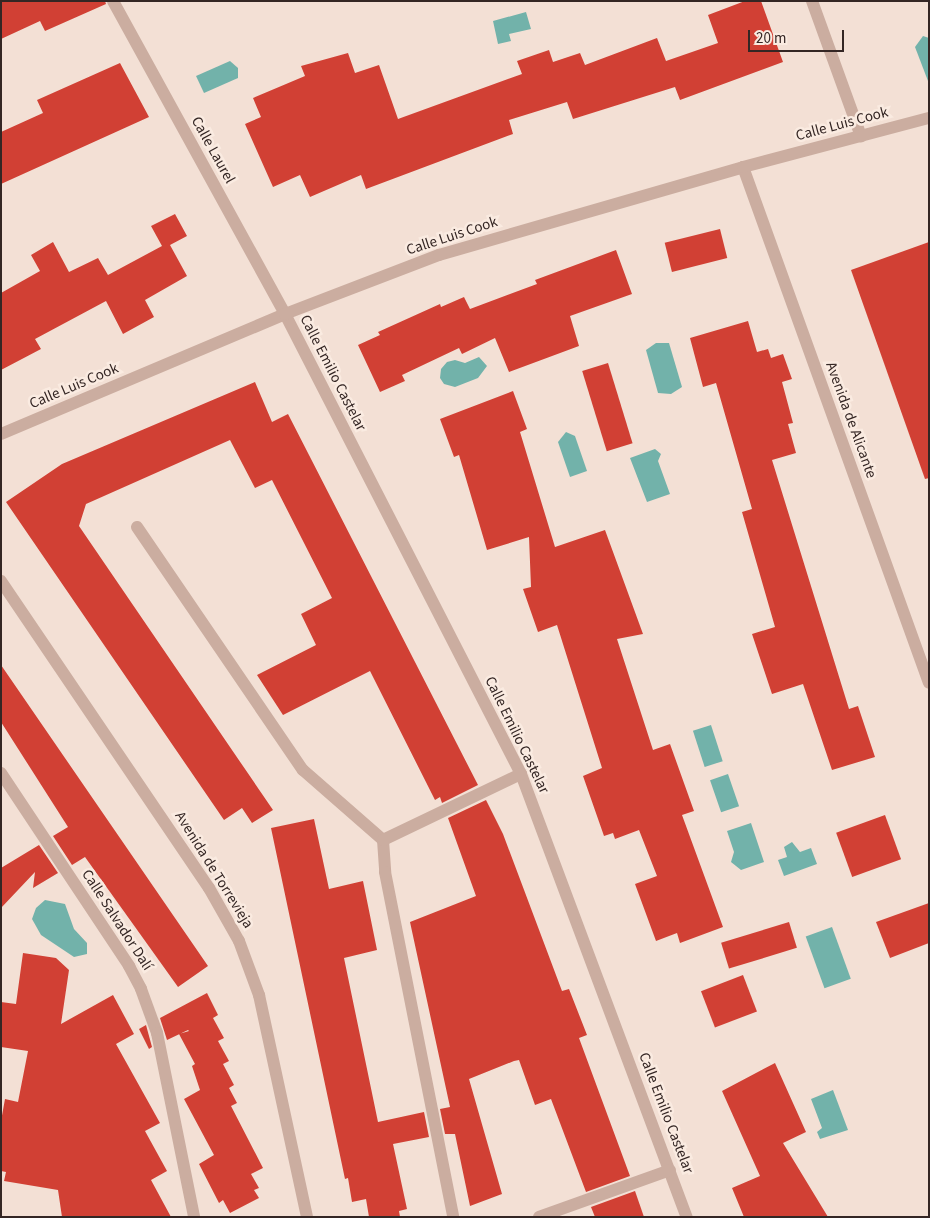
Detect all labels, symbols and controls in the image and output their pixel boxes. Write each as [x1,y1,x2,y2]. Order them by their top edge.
scale bar [750,20,846,52]
text: 20 m [756,28,786,49]
street label: Calle Luis Cook [794,103,890,145]
street label: Calle Laurel [187,113,239,187]
street label: Calle Luis Cook [404,213,500,259]
street label: Calle Emilio Castelar [296,312,370,434]
street label: Calle Luis Cook [27,359,121,413]
street label: Avenida de Alicante [822,359,880,481]
street label: Calle Emilio Castelar [481,674,553,796]
street label: Avenida de Torrevieja [171,808,257,932]
street label: Calle Salvador Dalí [78,866,156,974]
street label: Calle Emilio Castelar [635,1050,697,1176]

